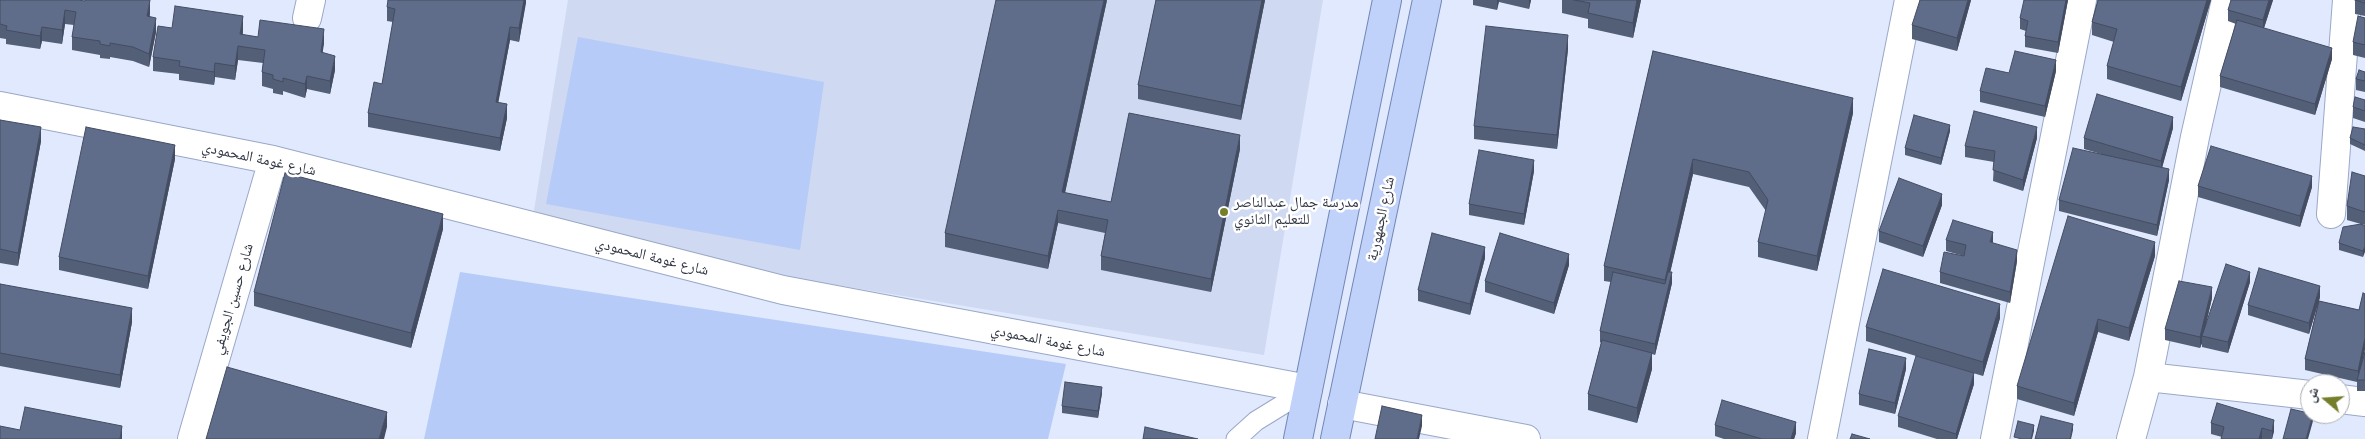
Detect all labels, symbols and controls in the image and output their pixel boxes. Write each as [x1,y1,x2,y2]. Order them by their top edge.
street label: شارع غومة المحمودي [200,138,318,180]
street label: شارع الجمهورية [1363,175,1399,263]
place label: مدرسة جمال عبدالناصر للتعليم الثانوي [1234,194,1358,229]
marker: مدرسة جمال عبدالناصر للتعليم الثانوي [1218,206,1230,218]
street label: شارع غومة المحمودي [593,234,711,280]
street label: شارع حسين الجويفي [209,241,257,357]
street label: شارع غومة المحمودي [989,321,1107,361]
north arrow [2300,374,2350,424]
text: ش [2300,385,2323,405]

